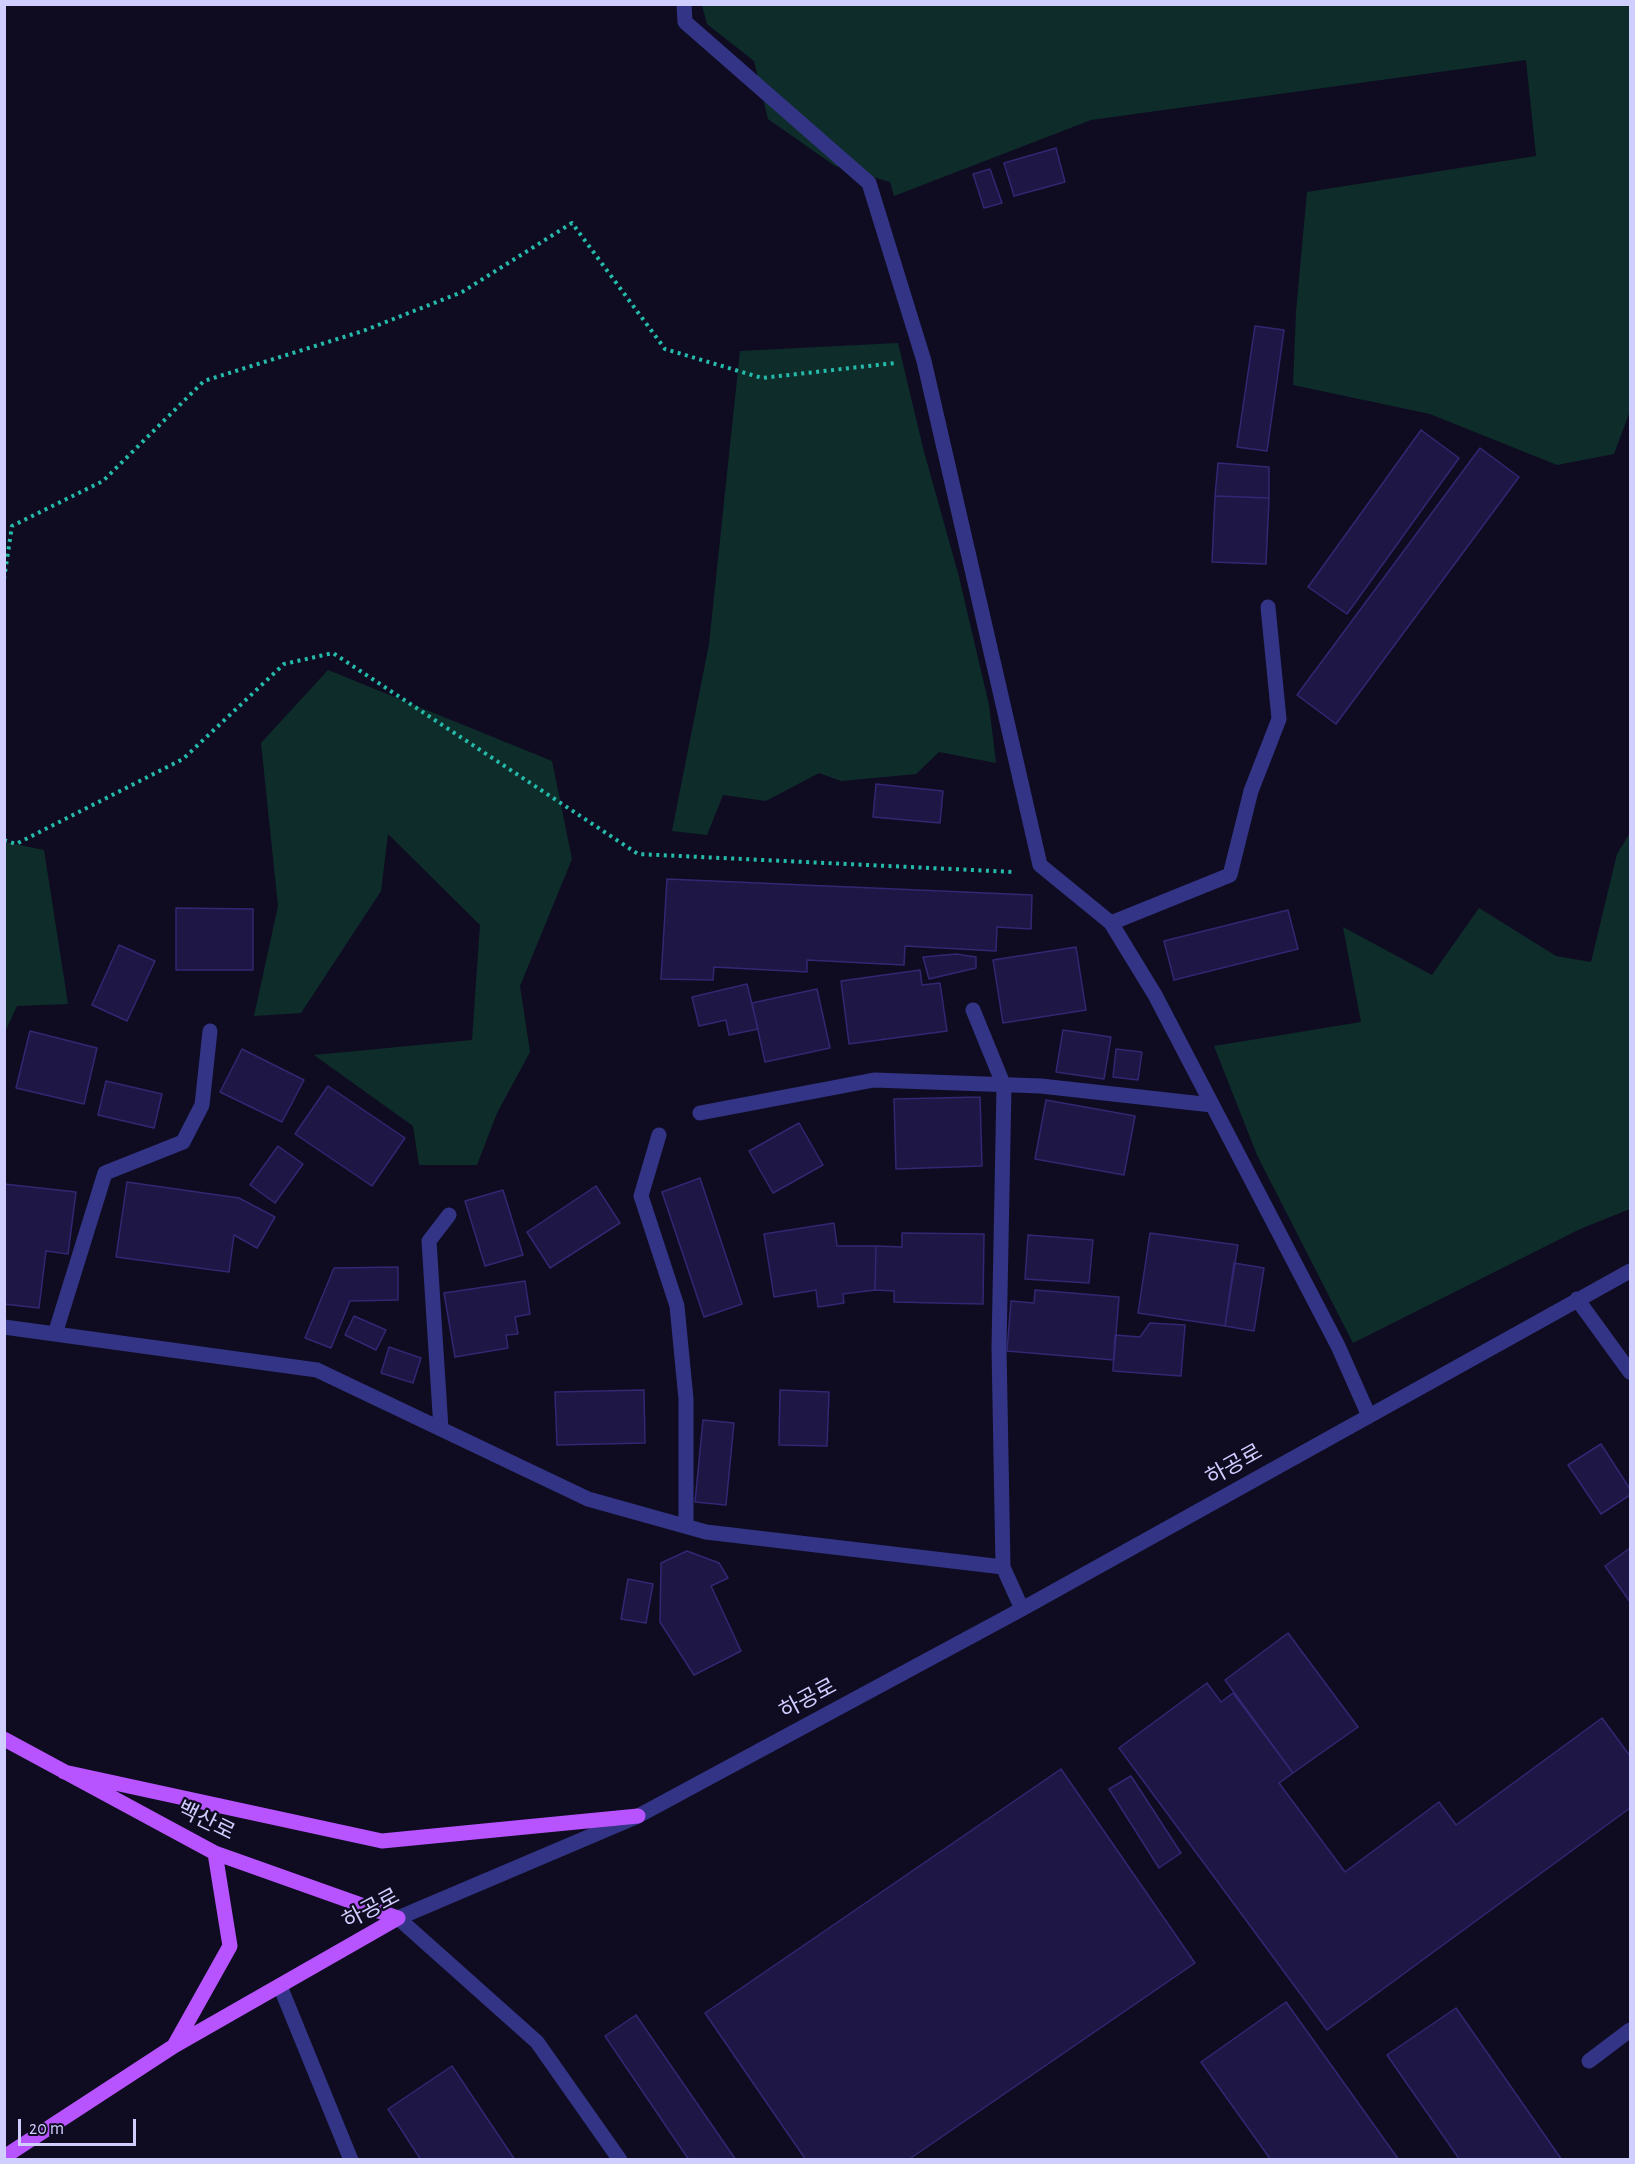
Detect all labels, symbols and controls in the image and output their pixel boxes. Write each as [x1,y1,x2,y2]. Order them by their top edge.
street label: 하공로 [1201,1439,1267,1491]
street label: 하공로 [775,1673,841,1725]
street label: 백산로 [173,1796,239,1846]
street label: 하공로 [338,1883,404,1935]
scale bar [21,2107,140,2145]
text: 20 m [29,2120,64,2138]

